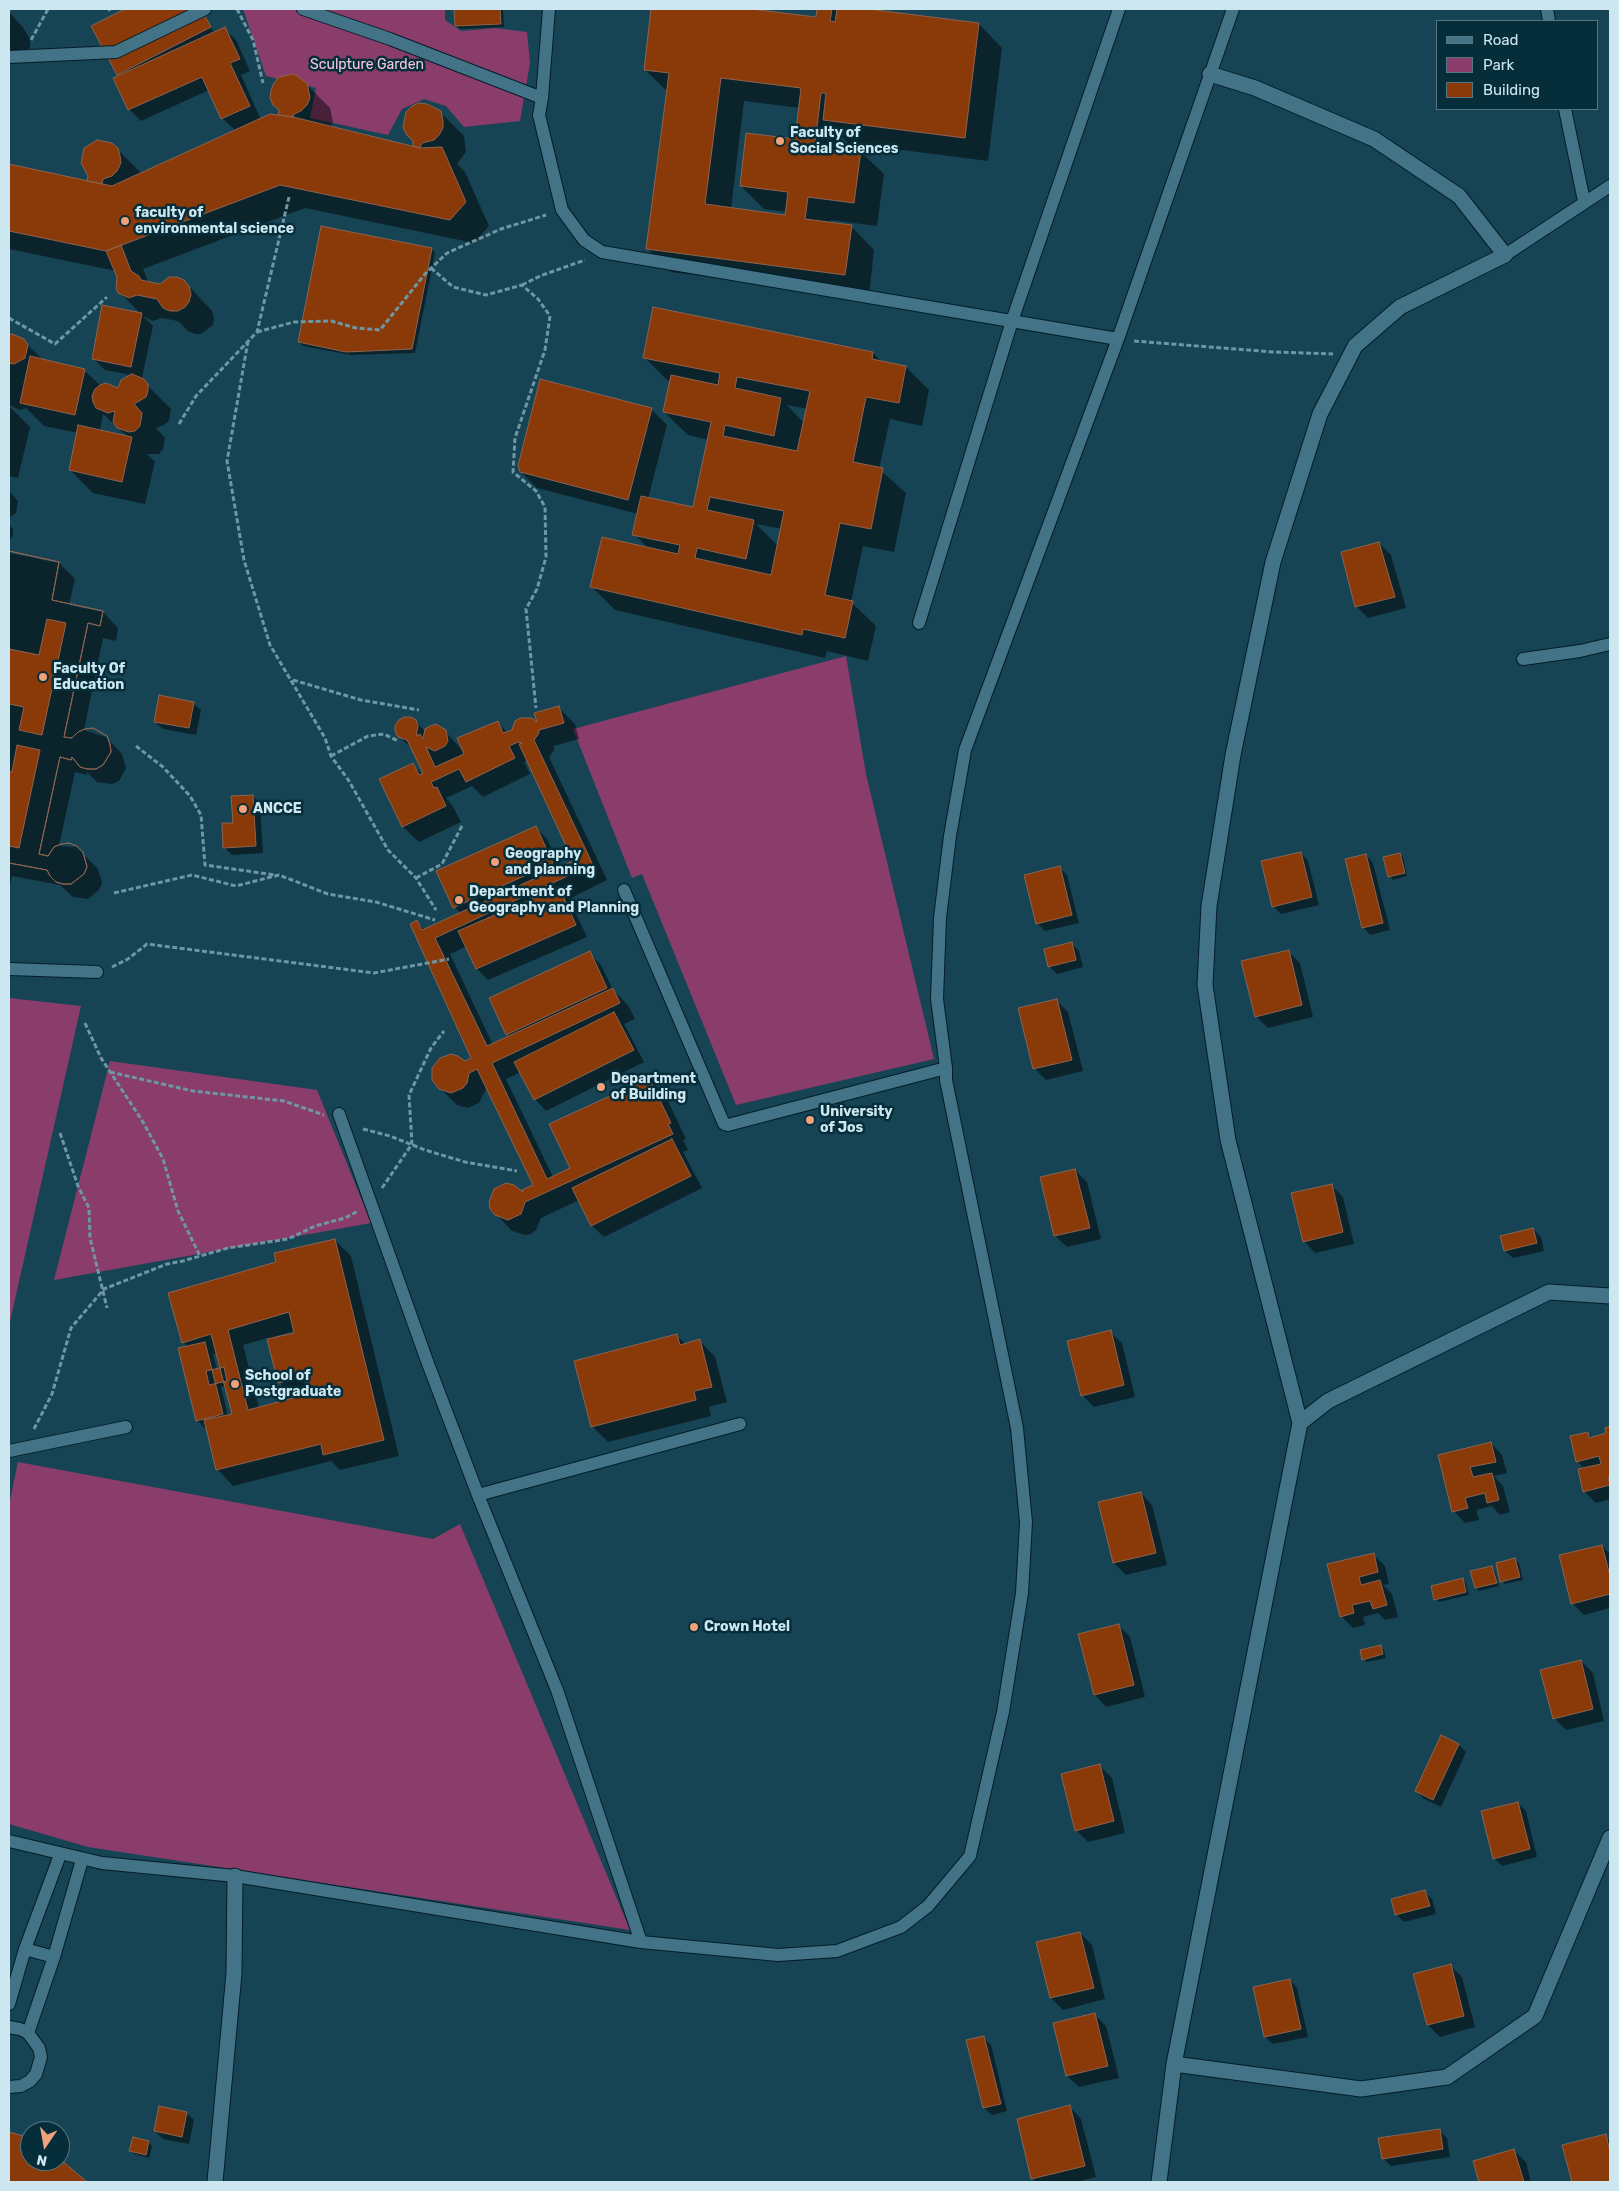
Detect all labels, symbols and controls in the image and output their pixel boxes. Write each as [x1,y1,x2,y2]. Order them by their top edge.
legend [1436,20,1599,110]
text: Road [1483,31,1519,49]
text: Park [1483,56,1514,74]
park label: Sculpture Garden [310,57,424,73]
text: Building [1483,81,1540,99]
place label: Faculty of Social Sciences [790,125,899,158]
marker: Faculty of Social Sciences [774,135,786,147]
place label: faculty of environmental science [135,205,294,238]
marker: faculty of environmental science [119,215,131,227]
place label: Faculty Of Education [53,661,125,694]
marker: Faculty Of Education [37,671,49,683]
place label: ANCCE [253,801,302,817]
marker: ANCCE [237,803,249,815]
place label: Geography and planning [505,846,595,879]
marker: Geography and planning [489,856,501,868]
place label: Department of Geography and Planning [469,884,639,916]
marker: Department of Geography and Planning [453,894,465,906]
place label: Department of Building [611,1071,696,1104]
marker: Department of Building [595,1081,607,1093]
place label: University of Jos [820,1104,893,1136]
marker: University of Jos [804,1114,816,1126]
place label: School of Postgraduate [245,1368,341,1400]
marker: School of Postgraduate [229,1378,241,1390]
place label: Crown Hotel [704,1619,790,1635]
marker: Crown Hotel [688,1621,700,1633]
north arrow [20,2121,70,2171]
text: N [35,2151,49,2170]

